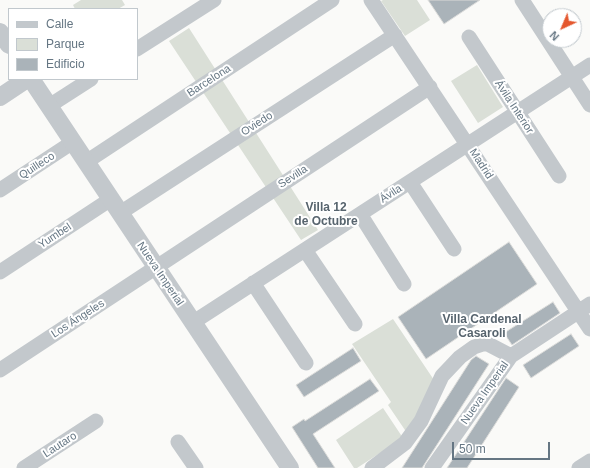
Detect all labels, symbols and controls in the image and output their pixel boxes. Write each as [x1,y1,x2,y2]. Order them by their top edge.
legend [8,8,138,80]
north arrow [542,8,582,48]
text: Calle [46,17,73,31]
text: N [547,29,561,43]
text: Parque [46,37,85,51]
text: Edificio [46,57,85,71]
street label: Barcelona [185,62,233,100]
street label: Ávila Interior [492,78,536,136]
street label: Oviedo [239,109,275,139]
street label: Madrid [466,146,496,182]
street label: Quilleco [17,150,57,182]
street label: Sevilla [276,163,310,191]
street label: Ávila [377,182,405,206]
district label: Villa 12 de Octubre [294,201,358,229]
street label: Yumbel [36,220,74,252]
street label: Nueva Imperial [134,240,186,308]
street label: Los Ángeles [49,297,107,341]
district label: Villa Cardenal Casaroli [442,313,522,341]
street label: Nueva Imperial [458,359,512,427]
street label: Lautaro [41,429,79,461]
scale bar [454,434,552,460]
text: 50 m [459,442,486,456]

